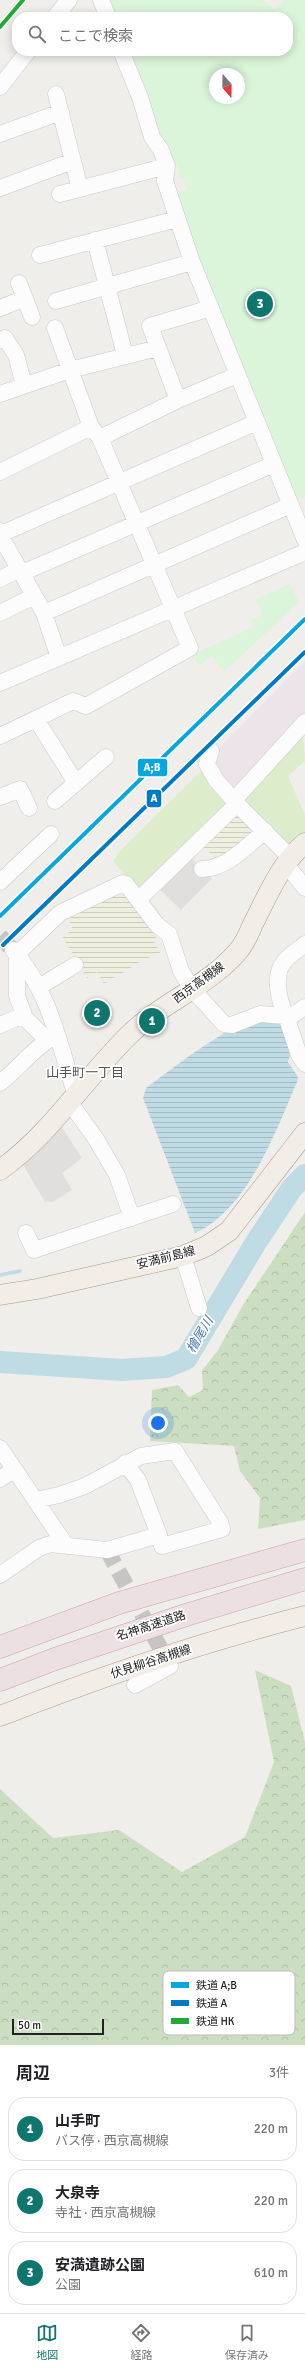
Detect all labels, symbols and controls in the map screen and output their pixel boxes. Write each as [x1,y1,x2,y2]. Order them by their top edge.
search box [12,12,293,56]
icon: search [26,23,48,45]
text: ここで検索 [58,27,133,45]
north arrow [209,68,245,104]
pin: 3 [247,289,273,319]
line badge: A;B [137,758,168,777]
text: A;B [143,761,161,774]
line badge: A [146,789,162,808]
text: A [150,792,158,805]
street label: 西京高槻線 [170,959,228,1007]
pin: 2 [84,998,110,1028]
pin: 1 [139,1006,165,1036]
district label: 山手町一丁目 [46,1065,124,1081]
street label: 安満前島線 [135,1243,197,1273]
water label: 檜尾川 [183,1312,218,1356]
your location [148,1413,168,1433]
street label: 名神高速道路 [114,1608,188,1644]
street label: 伏見柳谷高槻線 [109,1642,193,1682]
legend [163,1971,295,2035]
text: 鉄道 A;B [196,1979,237,1992]
text: 鉄道 A [196,1997,227,2010]
text: 鉄道 HK [196,2015,235,2028]
scale bar [12,2017,104,2036]
text: 50 m [18,2019,41,2032]
text: 周辺 [16,2063,50,2084]
text: 3件 [269,2065,289,2081]
text: 山手町 [55,2112,100,2130]
text: 1 [26,2121,34,2137]
text: 220 m [254,2121,288,2137]
text: バス停 · 西京高槻線 [55,2133,169,2149]
text: 大泉寺 [55,2184,100,2202]
text: 2 [26,2193,34,2209]
text: 220 m [254,2193,288,2209]
text: 寺社 · 西京高槻線 [55,2205,156,2221]
text: 安満遺跡公園 [55,2256,145,2274]
text: 3 [26,2265,34,2281]
text: 610 m [254,2265,288,2281]
text: 公園 [55,2277,81,2293]
tab: 地図 [36,2322,58,2362]
tab: 経路 [130,2322,152,2362]
tab: 保存済み [225,2322,269,2362]

